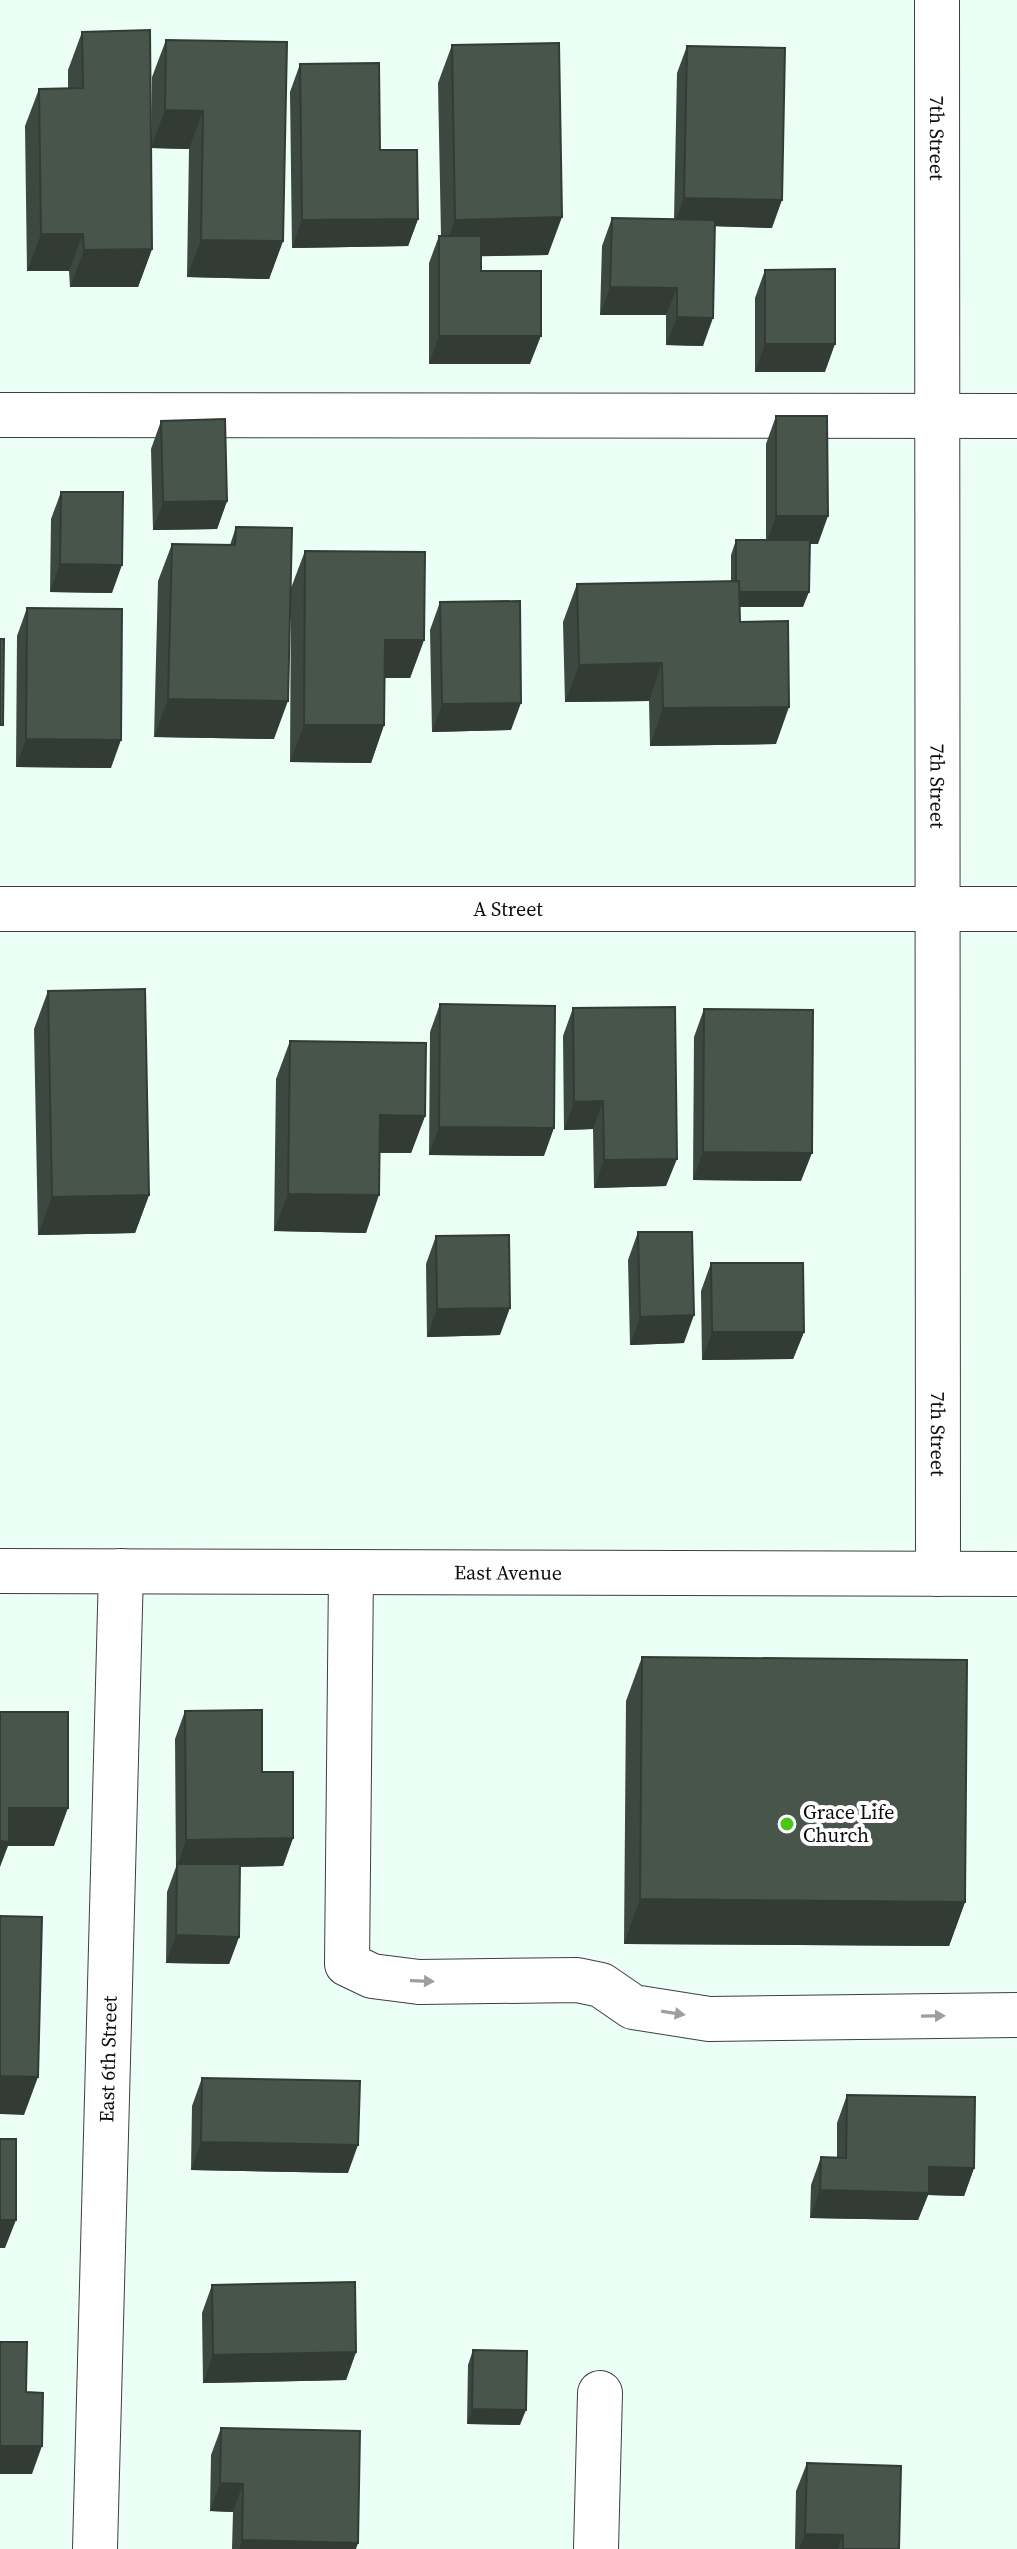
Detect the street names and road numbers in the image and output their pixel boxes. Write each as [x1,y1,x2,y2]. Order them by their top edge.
street label: 7th Street [923,96,951,181]
street label: 7th Street [923,744,952,829]
street label: A Street [473,895,543,923]
street label: 7th Street [924,1392,952,1477]
street label: East Avenue [454,1558,562,1587]
street label: East 6th Street [92,1995,124,2123]

